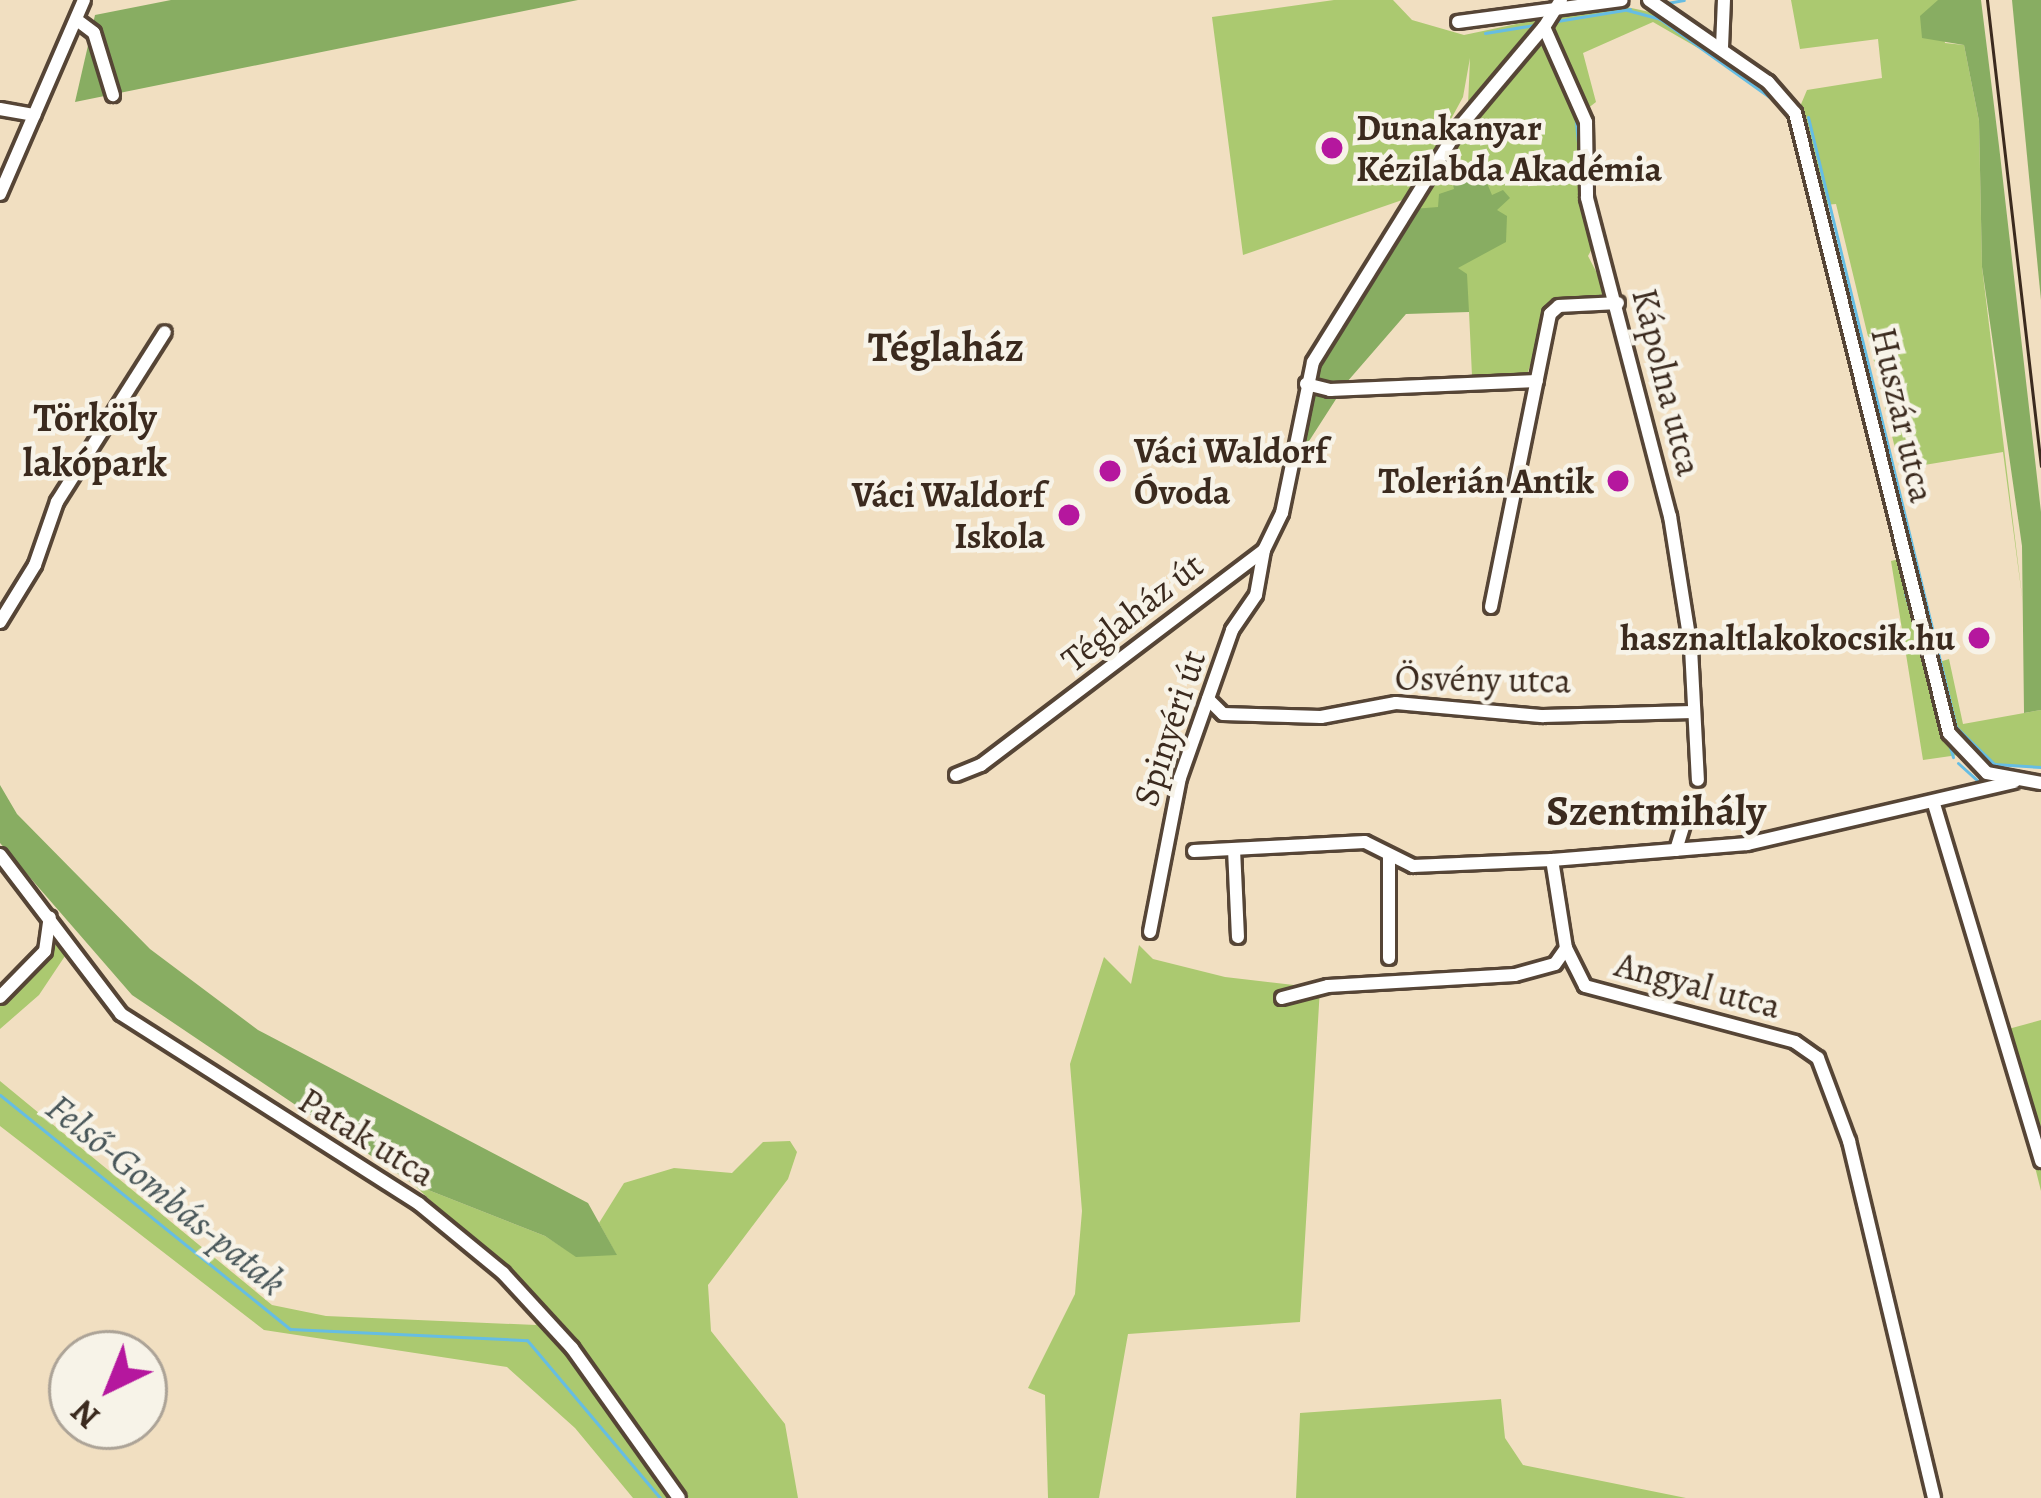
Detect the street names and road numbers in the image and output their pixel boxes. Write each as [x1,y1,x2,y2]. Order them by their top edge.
street label: Kápolna utca [1623,284,1711,480]
street label: Huszár utca [1862,323,1944,507]
street label: Téglaház út [1053,543,1211,681]
street label: Spinyéri út [1124,645,1214,811]
street label: Ösvény utca [1395,656,1571,702]
street label: Angyal utca [1611,942,1785,1028]
street label: Patak utca [291,1078,443,1196]

